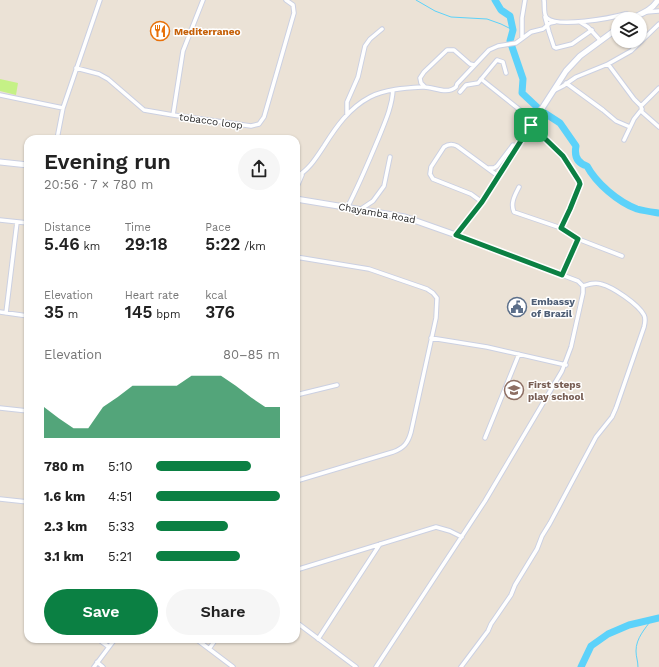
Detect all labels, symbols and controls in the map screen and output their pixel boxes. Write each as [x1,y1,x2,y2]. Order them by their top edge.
map controls [611,12,647,48]
button: layers [611,12,647,48]
restaurant icon: Mediterraneo [149,20,171,42]
place label: Mediterraneo [174,26,241,37]
pin [514,108,548,142]
street label: tobacco loop [179,111,243,131]
icon: arrive [520,114,542,136]
button: share [238,148,280,190]
text: Evening run [44,149,171,174]
text: 20:56 · 7 × 780 m [44,177,153,192]
street label: Chayamba Road [338,201,416,225]
text: Distance [44,221,91,234]
text: Time [125,221,151,234]
text: Pace [205,221,231,234]
text: 5.46 [44,234,80,254]
text: 29:18 [125,234,168,254]
text: 5:22 [205,234,240,254]
text: km [80,240,100,253]
text: /km [240,240,266,253]
text: Elevation [44,289,93,302]
text: Heart rate [125,289,179,302]
text: kcal [205,289,227,302]
public building icon: Embassy of Brazil [506,296,528,318]
place label: Embassy of Brazil [531,296,575,319]
text: 35 [44,302,64,322]
text: 145 [125,302,152,322]
text: 376 [205,302,235,322]
text: m [64,308,78,321]
text: bpm [152,308,180,321]
text: Elevation [44,347,102,362]
text: 80–85 m [223,347,280,362]
school or university icon: First steps play school [503,379,525,401]
place label: First steps play school [528,379,585,402]
text: 780 m [44,459,84,474]
text: 5:10 [108,459,133,474]
text: 1.6 km [44,489,85,504]
text: 4:51 [108,489,132,504]
text: 2.3 km [44,519,87,534]
text: 5:33 [108,519,135,534]
text: 3.1 km [44,549,84,564]
text: 5:21 [108,549,132,564]
button: Save [44,589,158,635]
button: Share [166,589,280,635]

